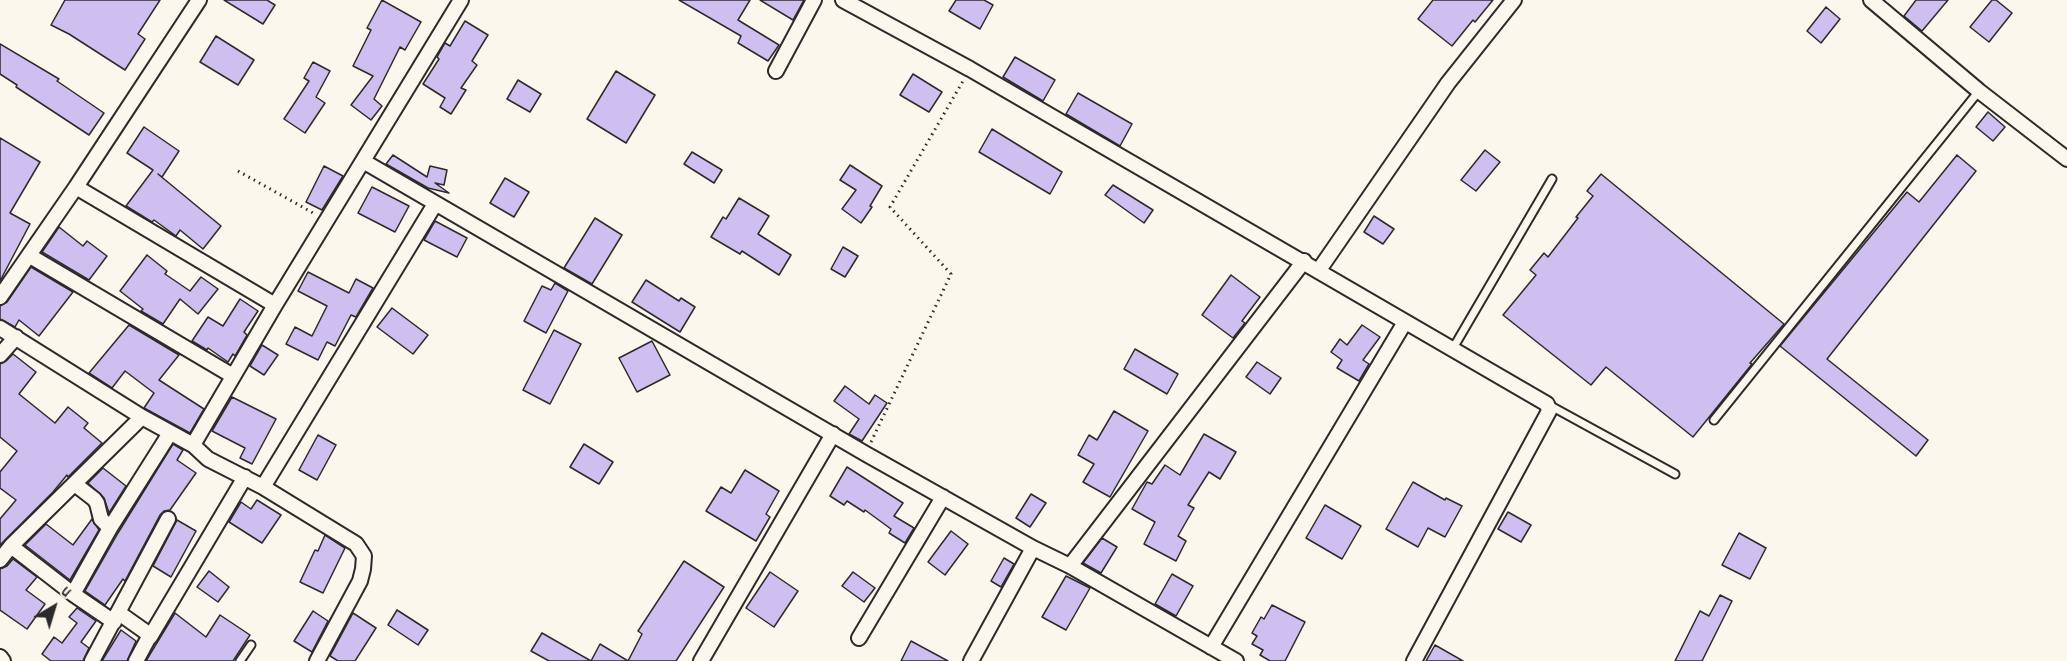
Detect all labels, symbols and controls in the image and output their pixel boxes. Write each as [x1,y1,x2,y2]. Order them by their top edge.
north arrow [24,577,84,637]
text: U [55,581,76,604]

